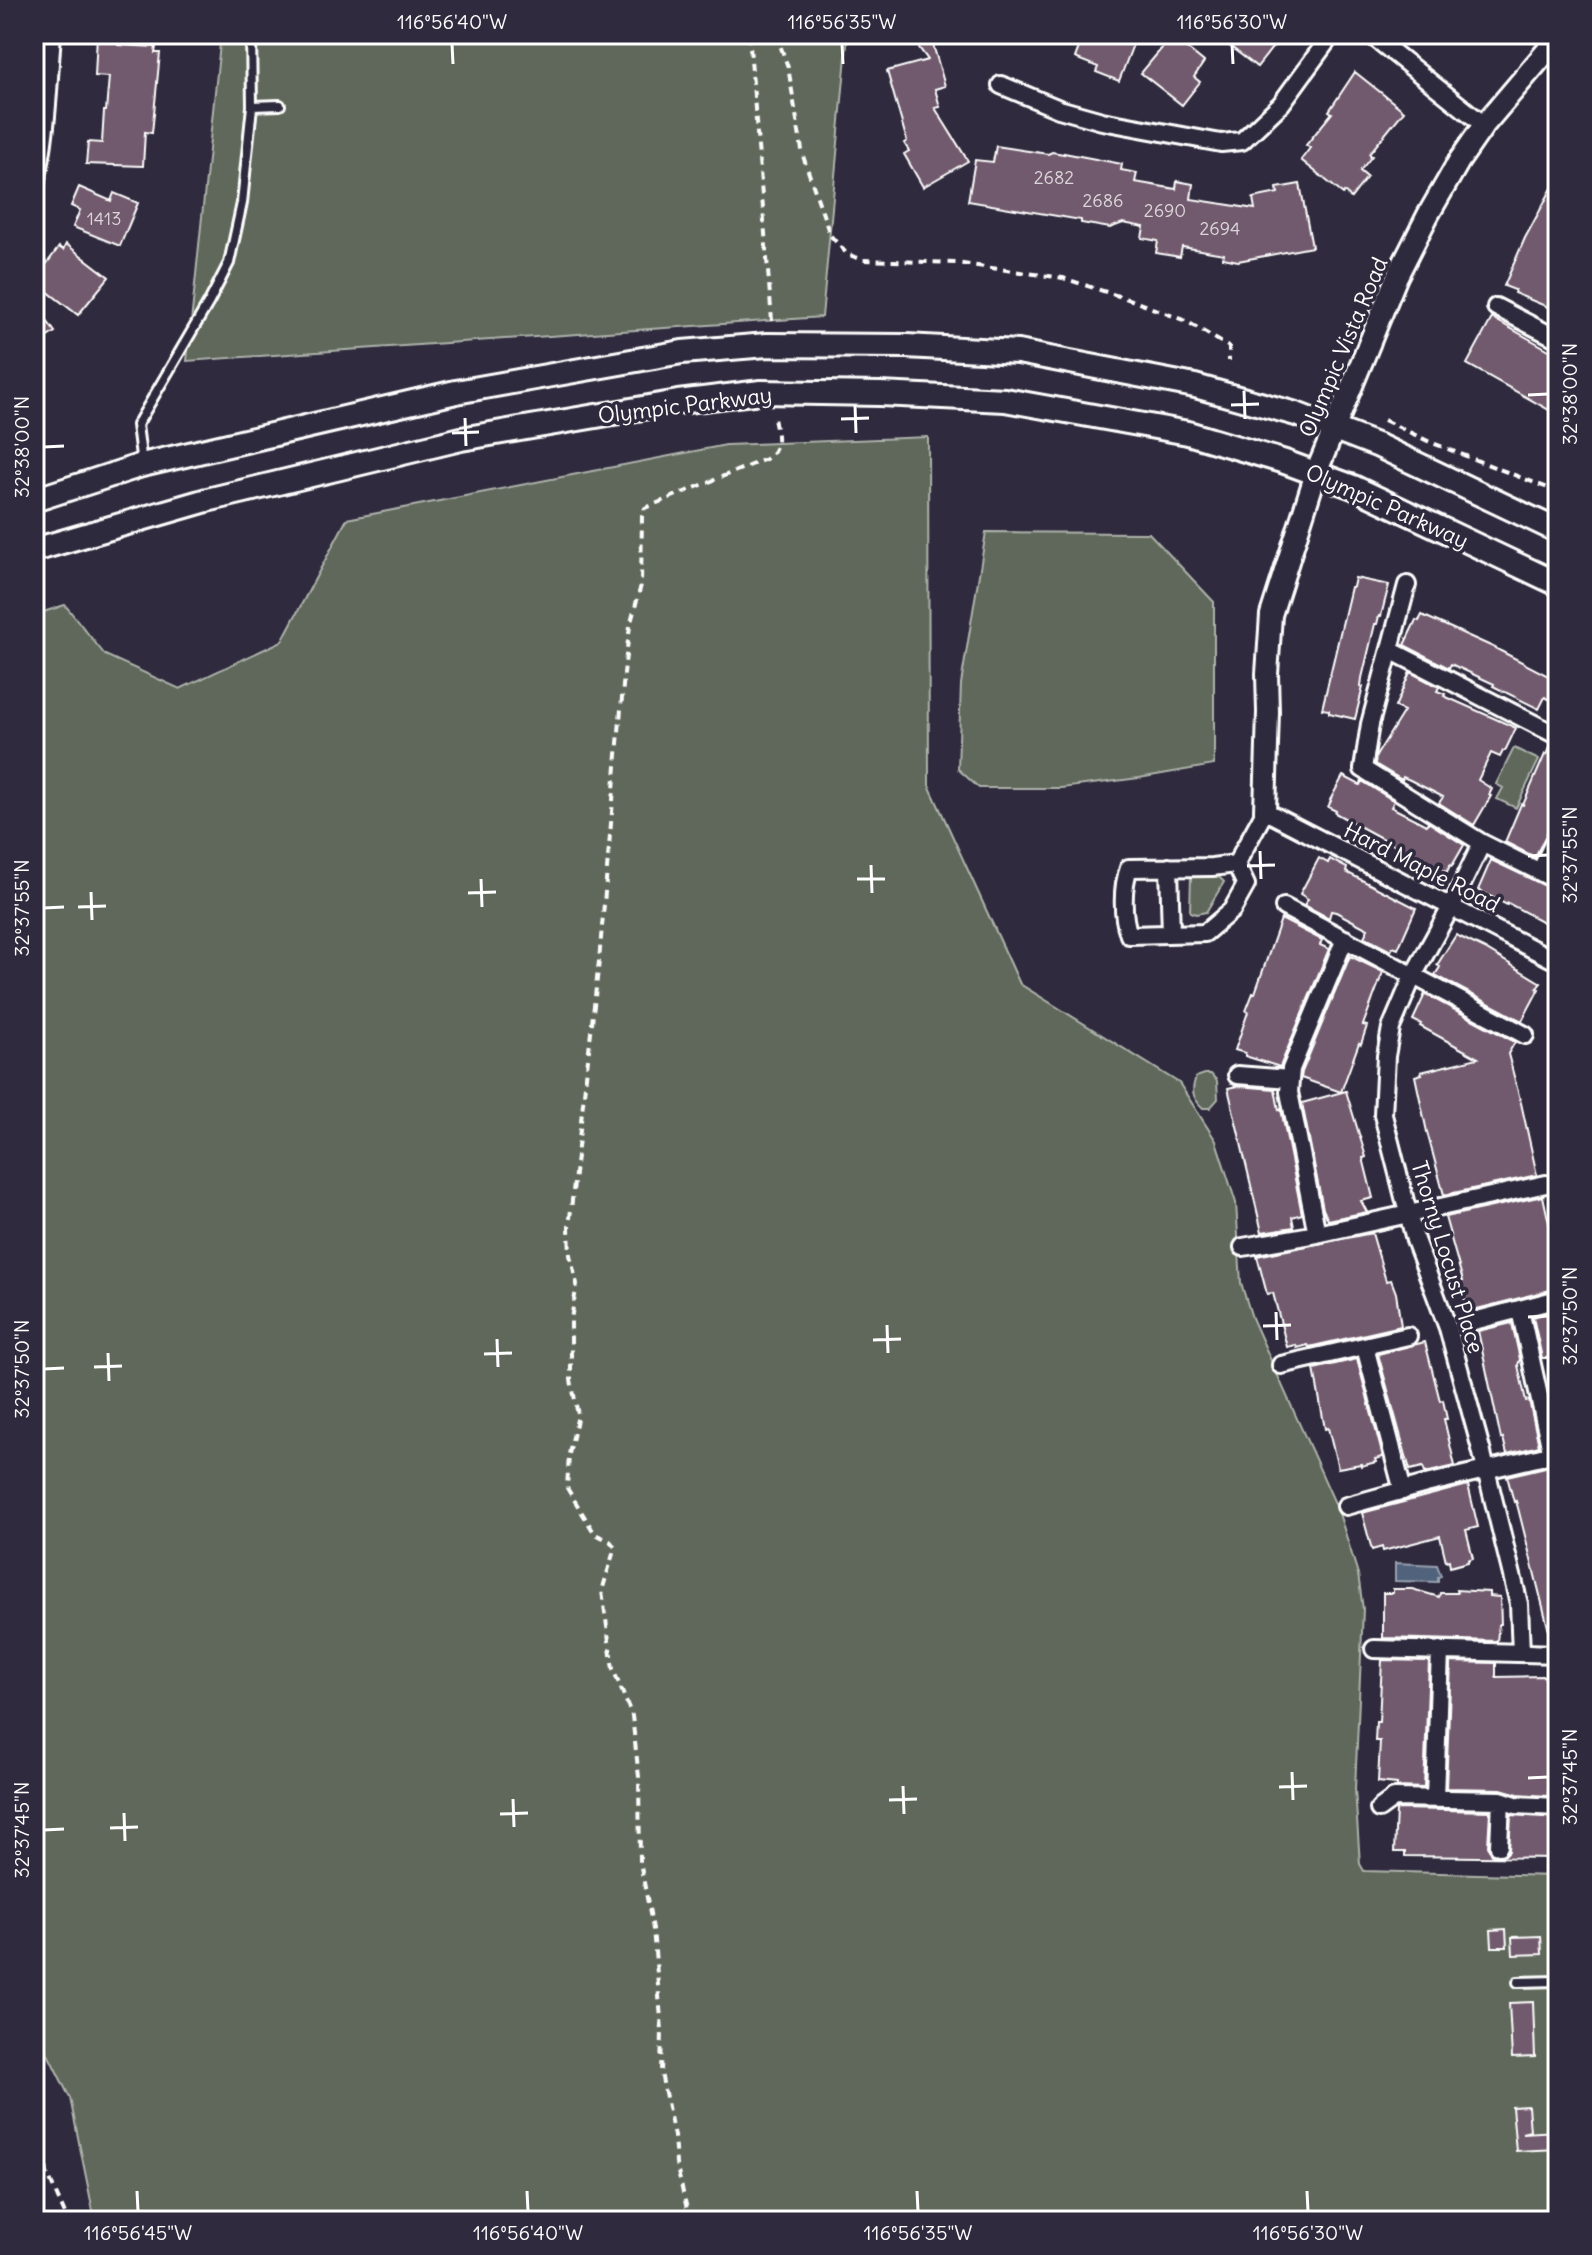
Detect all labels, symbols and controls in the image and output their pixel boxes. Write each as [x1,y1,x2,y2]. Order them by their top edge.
text: 116°56'40"W [397,9,507,34]
text: 116°56'35"W [788,9,896,34]
text: 116°56'30"W [1177,9,1287,34]
house number: 2682 [1034,166,1074,189]
house number: 2686 [1082,189,1124,212]
house number: 2690 [1144,199,1186,222]
house number: 1413 [87,207,121,230]
house number: 2694 [1199,217,1241,240]
street label: Olympic Vista Road [1292,253,1394,441]
text: 32°38'00"N [1557,343,1582,445]
street label: Olympic Parkway [596,380,774,430]
text: 32°38'00"N [9,396,34,498]
street label: Olympic Parkway [1301,458,1473,554]
text: 32°37'55"N [1557,806,1582,904]
street label: Hard Maple Road [1339,816,1505,918]
text: 32°37'55"N [9,859,34,957]
street label: Thorny Locust Place [1405,1157,1491,1357]
text: 32°37'50"N [1557,1266,1582,1366]
text: 32°37'50"N [9,1319,34,1419]
text: 32°37'45"N [1557,1728,1582,1826]
text: 32°37'45"N [9,1781,34,1879]
text: 116°56'45"W [84,2220,192,2245]
text: 116°56'40"W [473,2220,583,2245]
text: 116°56'35"W [864,2220,972,2245]
text: 116°56'30"W [1253,2220,1363,2245]

